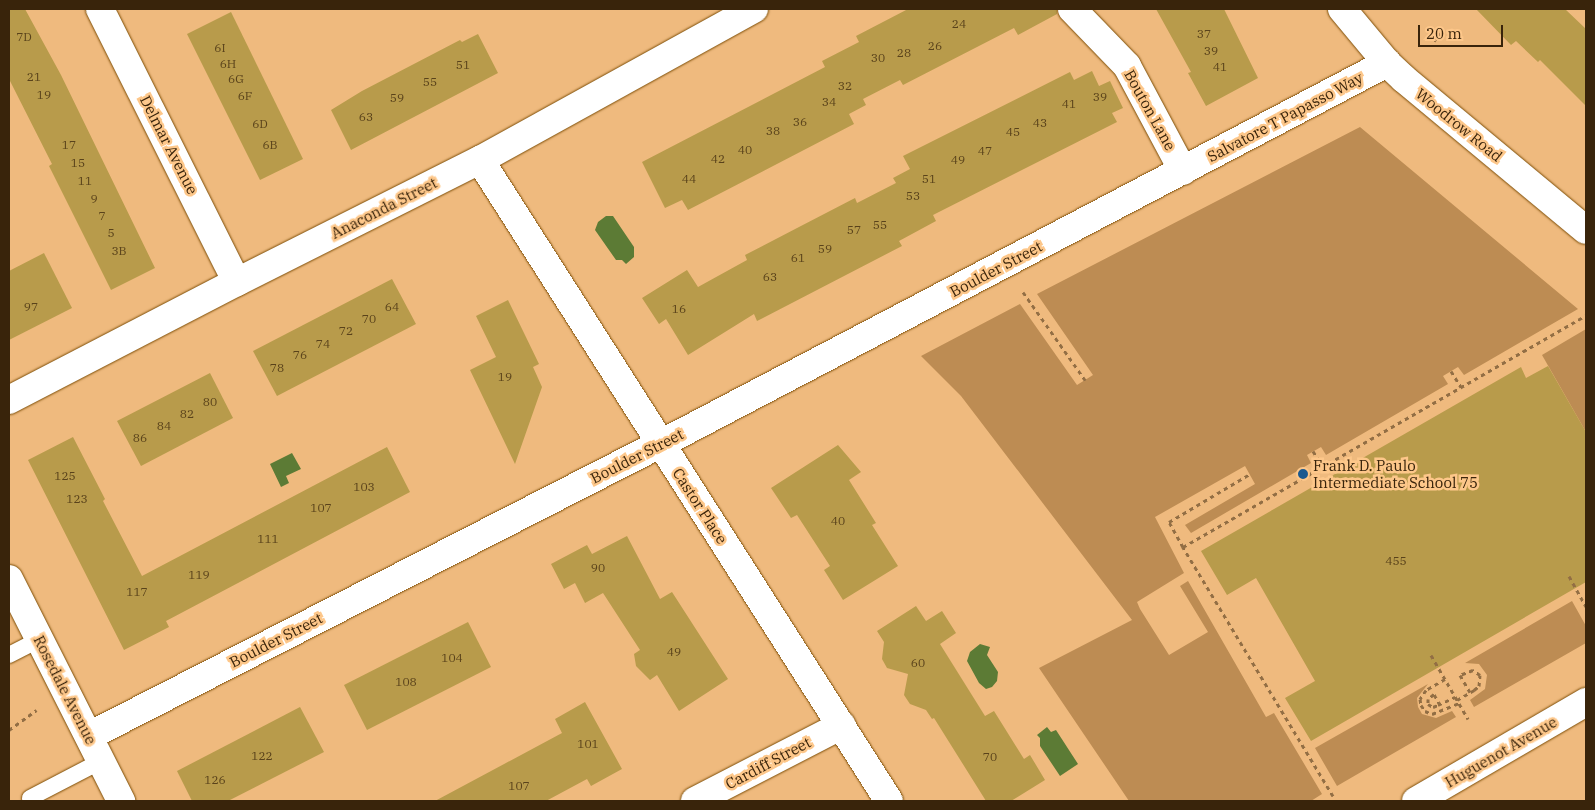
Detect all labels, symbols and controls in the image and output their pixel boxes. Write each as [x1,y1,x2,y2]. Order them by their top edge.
scale bar [1420,15,1505,47]
house number: 24 [952,17,966,31]
text: 20 m [1426,24,1462,43]
house number: 37 [1197,27,1211,41]
house number: 7D [16,30,32,44]
house number: 26 [928,39,942,53]
house number: 6I [214,41,226,55]
house number: 39 [1204,44,1218,58]
house number: 28 [897,46,911,60]
house number: 30 [871,51,885,65]
house number: 6H [220,57,236,71]
house number: 51 [456,58,470,72]
house number: 41 [1213,60,1227,74]
street label: Bouton Lane [1120,67,1180,153]
street label: Salvatore T Papasso Way [1204,68,1366,166]
house number: 21 [27,70,41,84]
house number: 6G [228,72,244,86]
house number: 55 [423,75,437,89]
house number: 32 [838,79,852,93]
street label: Woodrow Road [1412,85,1506,165]
house number: 19 [37,88,51,102]
house number: 6F [238,89,252,103]
house number: 39 [1093,90,1107,104]
house number: 59 [390,91,404,105]
street label: Delmar Avenue [136,93,202,197]
house number: 34 [822,95,836,109]
house number: 41 [1062,97,1076,111]
house number: 63 [359,110,373,124]
house number: 36 [793,115,807,129]
house number: 43 [1033,116,1047,130]
house number: 6D [252,117,268,131]
house number: 38 [766,124,780,138]
house number: 45 [1006,125,1020,139]
house number: 17 [62,138,76,152]
house number: 6B [262,138,278,152]
house number: 40 [738,143,752,157]
house number: 47 [978,144,992,158]
house number: 42 [711,152,725,166]
house number: 49 [951,153,965,167]
house number: 15 [71,156,85,170]
house number: 44 [682,172,696,186]
house number: 51 [922,172,936,186]
house number: 11 [78,174,92,188]
street label: Anaconda Street [328,174,440,242]
house number: 53 [906,189,920,203]
house number: 9 [90,192,98,206]
house number: 7 [98,209,106,223]
house number: 55 [873,218,887,232]
house number: 57 [847,223,861,237]
house number: 5 [107,226,115,240]
street label: Boulder Street [947,237,1045,301]
house number: 59 [818,242,832,256]
house number: 3B [111,244,127,258]
house number: 61 [791,251,805,265]
house number: 63 [763,270,777,284]
house number: 97 [24,300,38,314]
house number: 64 [385,300,399,314]
house number: 16 [672,302,686,316]
house number: 70 [362,312,376,326]
house number: 72 [339,324,353,338]
house number: 74 [316,337,330,351]
house number: 76 [293,348,307,362]
house number: 78 [270,361,284,375]
house number: 19 [498,370,512,384]
house number: 80 [203,395,217,409]
house number: 82 [180,407,194,421]
house number: 84 [157,419,171,433]
street label: Boulder Street [588,425,686,487]
house number: 86 [133,431,147,445]
place label: Frank D. Paulo Intermediate School 75 [1313,456,1478,491]
street label: Castor Place [669,465,731,547]
marker: Frank D. Paulo Intermediate School 75 [1297,468,1309,480]
house number: 125 [54,469,76,483]
house number: 103 [353,480,375,494]
house number: 123 [66,492,88,506]
house number: 107 [310,501,332,515]
house number: 40 [831,514,845,528]
house number: 111 [257,532,279,546]
house number: 455 [1385,554,1407,568]
house number: 90 [591,561,605,575]
house number: 119 [188,568,210,582]
house number: 117 [126,585,148,599]
street label: Boulder Street [227,609,325,671]
street label: Rosedale Avenue [30,633,100,747]
house number: 49 [667,645,681,659]
house number: 104 [441,651,463,665]
house number: 60 [911,656,925,670]
house number: 108 [395,675,417,689]
street label: Huguenot Avenue [1442,713,1560,791]
street label: Cardiff Street [722,733,814,793]
house number: 101 [577,737,599,751]
house number: 122 [251,749,273,763]
house number: 70 [983,750,997,764]
house number: 126 [204,773,226,787]
house number: 107 [508,779,530,793]

